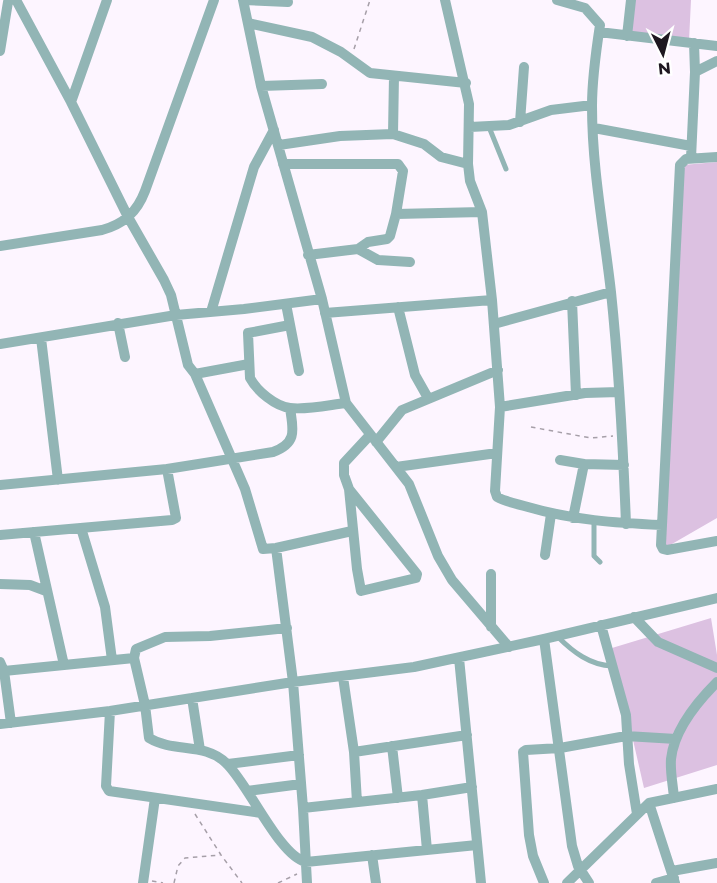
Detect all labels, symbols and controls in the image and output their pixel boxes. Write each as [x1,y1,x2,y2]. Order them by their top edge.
north arrow [633,24,693,84]
text: N [657,58,672,79]

